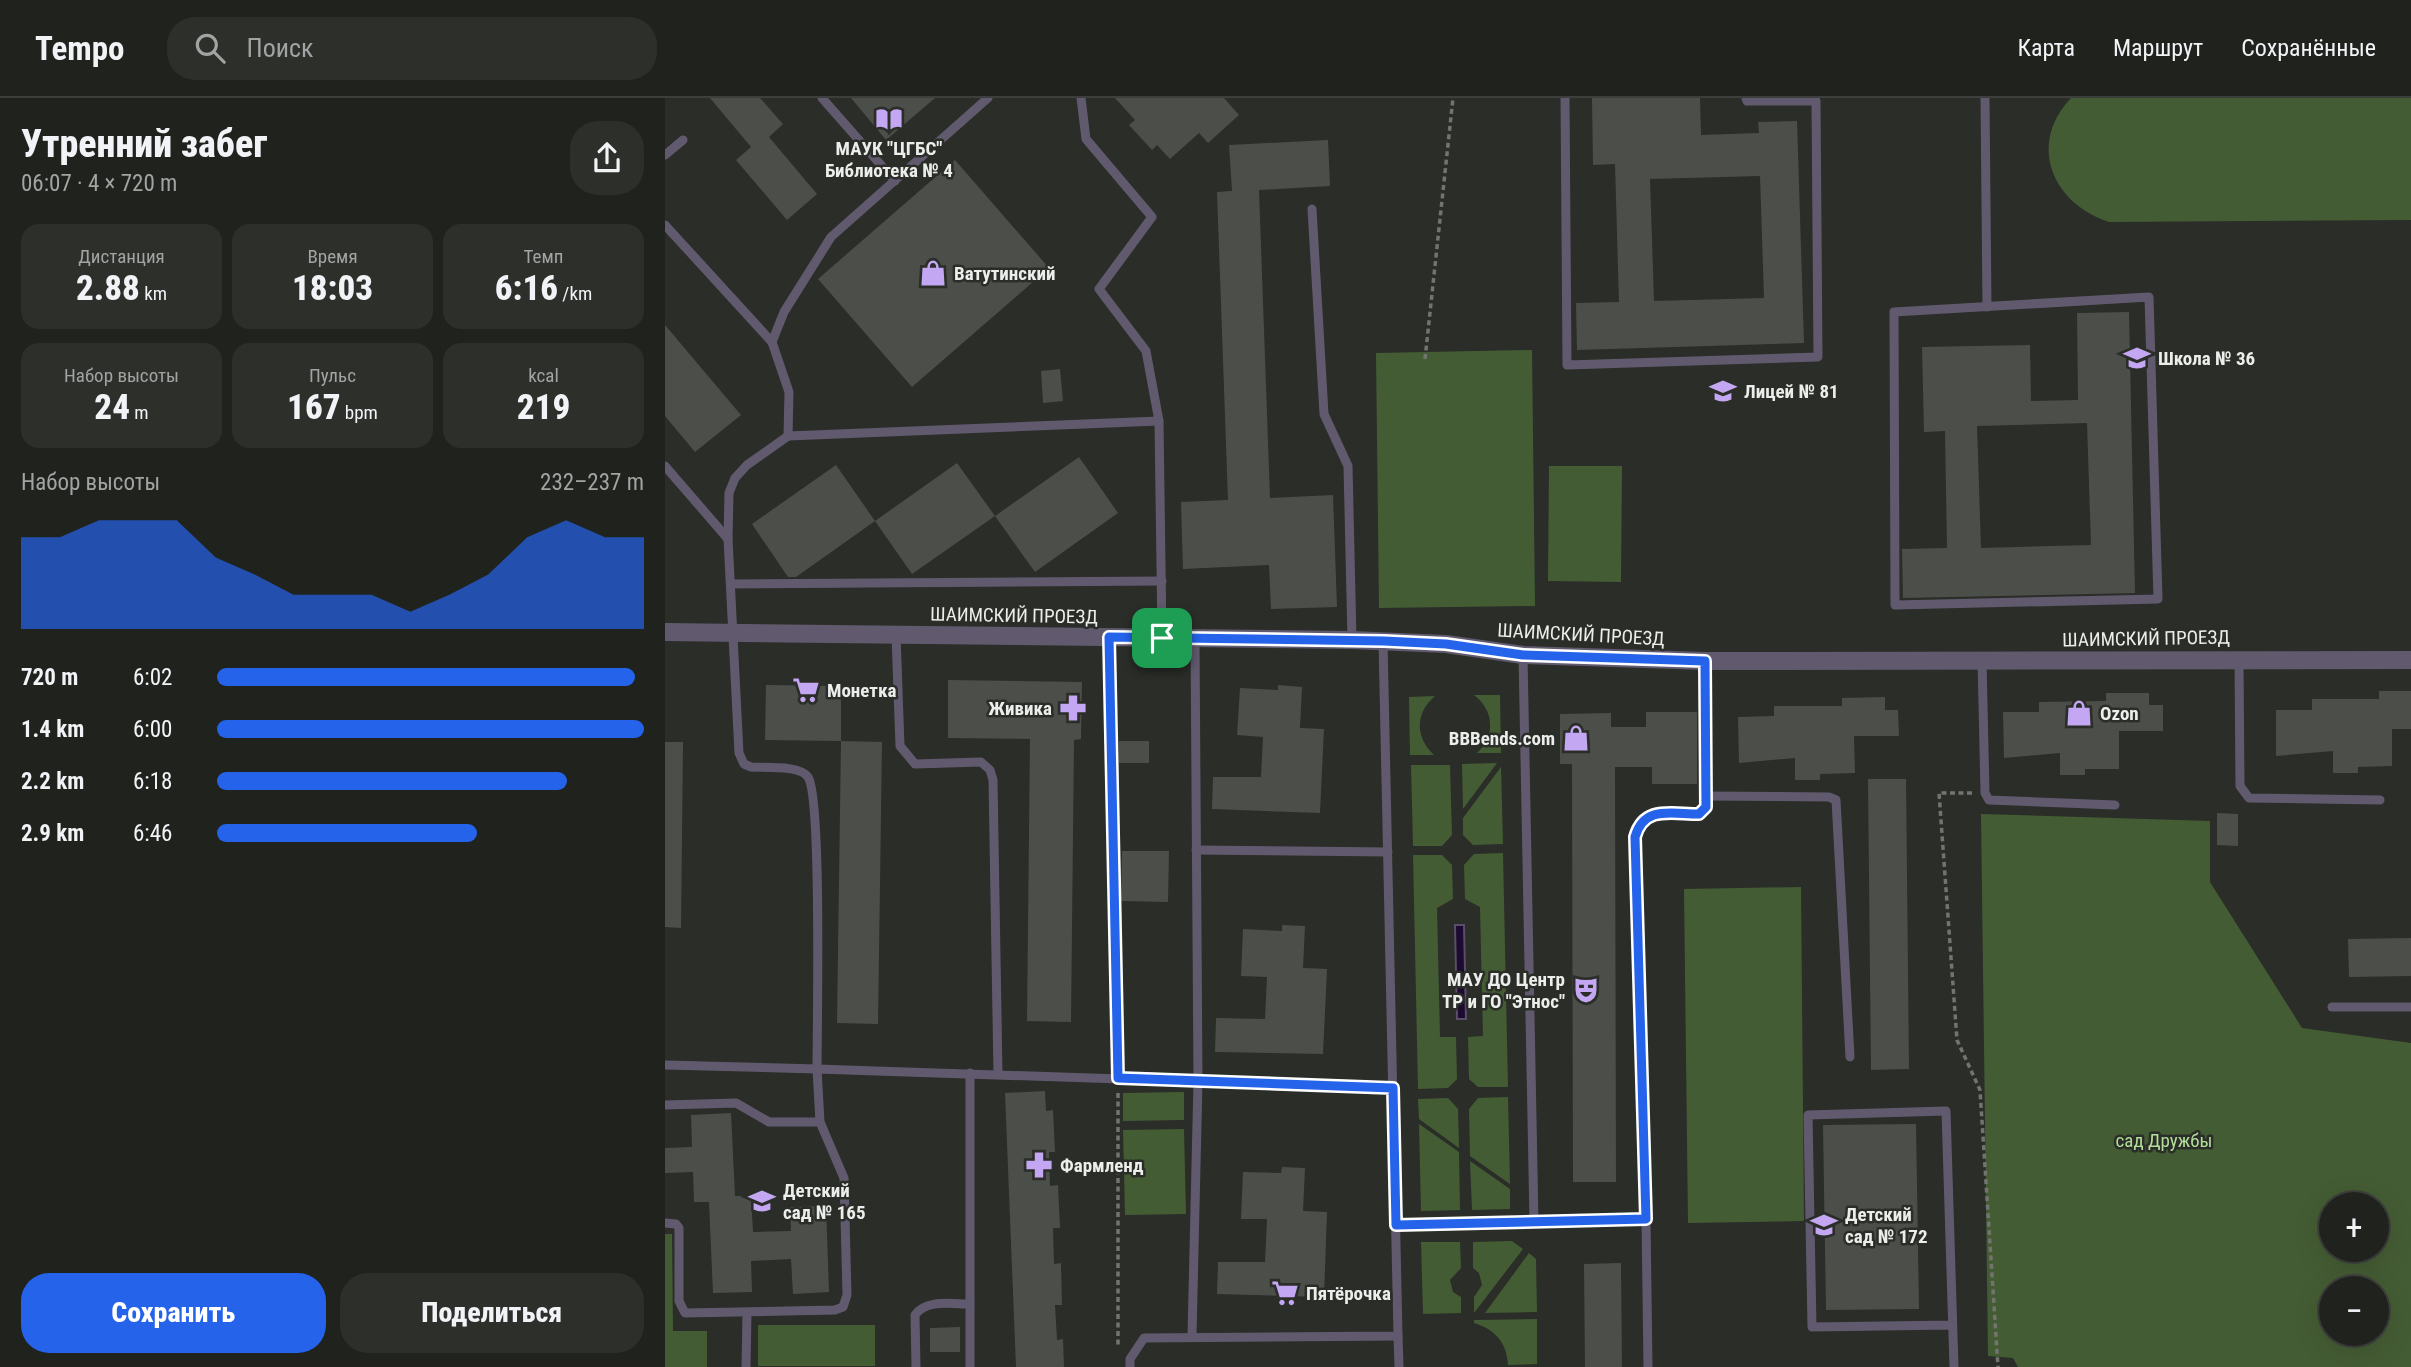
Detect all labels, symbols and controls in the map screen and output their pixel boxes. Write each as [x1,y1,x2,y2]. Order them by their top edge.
search box [167,17,657,80]
text: Tempo [35,29,125,68]
icon: search [191,29,229,67]
text: Поиск [247,33,313,63]
text: Карта [2018,34,2075,62]
text: Маршрут [2113,34,2203,62]
text: Сохранённые [2241,34,2376,62]
library icon: МАУК "ЦГБС" Библиотека № 4 [874,104,904,134]
button: share [570,121,644,195]
text: Утренний забег [21,122,267,166]
place label: МАУК "ЦГБС" Библиотека № 4 [825,137,953,182]
text: 06:07 · 4 × 720 m [21,170,177,197]
text: Дистанция [78,245,165,268]
text: Время [307,245,358,268]
text: Темп [524,245,563,268]
shop icon: Ватутинский [918,258,948,288]
place label: Ватутинский [954,262,1056,285]
text: 2.88 [76,268,140,309]
text: 18:03 [292,268,373,309]
text: 6:16 [495,268,558,309]
text: km [140,282,167,305]
text: /km [558,282,592,305]
school or university icon: Школа № 36 [2122,343,2152,373]
place label: Школа № 36 [2158,347,2255,370]
text: Набор высоты [64,364,179,387]
text: Пульс [309,364,356,387]
text: kcal [528,364,559,387]
school or university icon: Лицей № 81 [1708,376,1738,406]
place label: Лицей № 81 [1744,380,1839,403]
text: 24 [94,387,130,428]
text: 167 [287,387,340,428]
text: 219 [517,387,570,428]
text: m [130,401,149,424]
text: bpm [340,401,378,424]
text: Набор высоты [21,469,160,496]
text: 232–237 m [540,469,644,496]
street label: ШАИМСКИЙ ПРОЕЗД [930,603,1098,628]
pin [1132,608,1192,668]
icon: arrive [1143,619,1181,657]
street label: ШАИМСКИЙ ПРОЕЗД [1497,619,1665,650]
street label: ШАИМСКИЙ ПРОЕЗД [2062,626,2230,651]
text: 720 m [21,664,78,691]
text: 6:02 [133,664,172,691]
supermarket icon: Монетка [791,675,821,705]
place label: Монетка [827,679,897,702]
pharmacy icon: Живика [1058,693,1088,723]
place label: Живика [988,697,1052,720]
shop icon: Ozon [2064,698,2094,728]
place label: Ozon [2100,702,2139,725]
text: 1.4 km [21,716,84,743]
text: 6:00 [133,716,172,743]
shop icon: BBBends.com [1561,723,1591,753]
place label: BBBends.com [1449,727,1555,750]
text: 2.2 km [21,768,84,795]
text: 6:18 [133,768,172,795]
text: 2.9 km [21,820,84,847]
text: 6:46 [133,820,172,847]
place label: МАУ ДО Центр ТР и ГО "Этнос" [1442,968,1565,1013]
theatre icon: МАУ ДО Центр ТР и ГО "Этнос" [1571,975,1601,1005]
park label: сад Дружбы [2116,1129,2212,1152]
pharmacy icon: Фармленд [1024,1150,1054,1180]
place label: Фармленд [1060,1154,1144,1177]
place label: Детский сад № 165 [783,1179,866,1224]
school or university icon: Детский сад № 165 [747,1186,777,1216]
map controls [2319,1192,2389,1346]
button: + [2319,1192,2389,1262]
place label: Детский сад № 172 [1845,1203,1928,1248]
school or university icon: Детский сад № 172 [1809,1210,1839,1240]
button: Сохранить [21,1273,326,1353]
button: Поделиться [340,1273,644,1353]
button: − [2319,1276,2389,1346]
supermarket icon: Пятёрочка [1270,1278,1300,1308]
place label: Пятёрочка [1306,1282,1391,1305]

